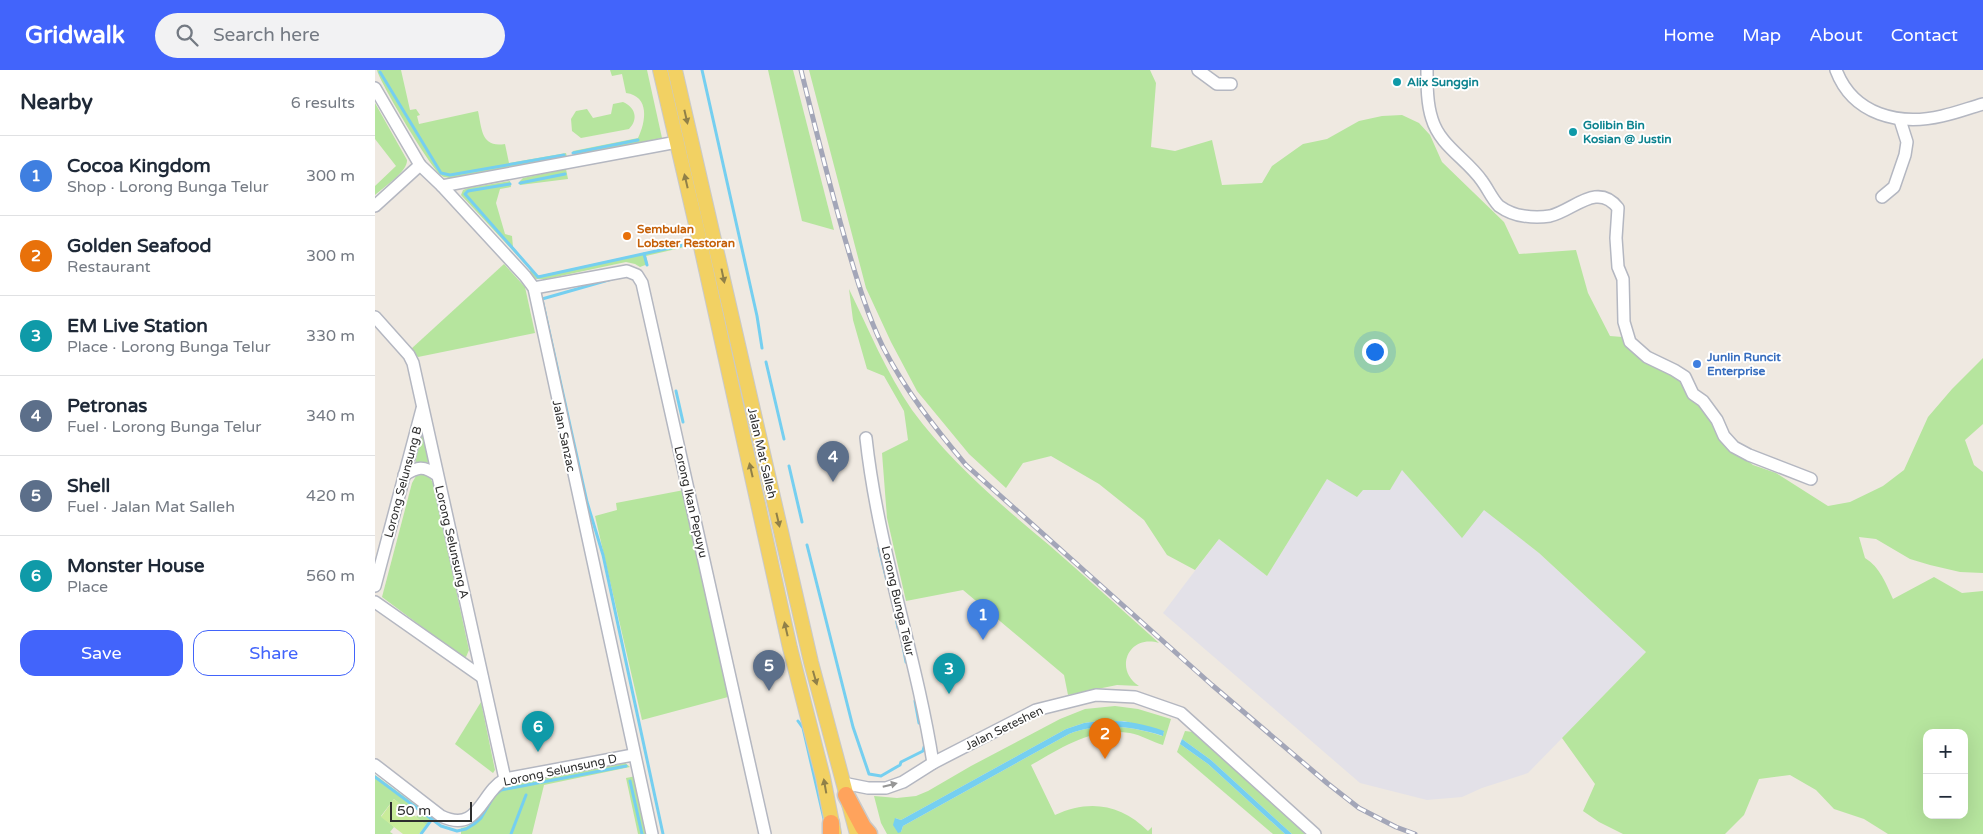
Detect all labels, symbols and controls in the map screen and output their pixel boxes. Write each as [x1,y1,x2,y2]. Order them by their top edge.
search box [155,13,505,58]
text: Gridwalk [25,21,125,50]
icon: search [173,21,201,49]
text: Search here [213,24,320,46]
text: Home [1663,24,1714,46]
text: Map [1742,24,1781,46]
text: About [1809,24,1863,46]
text: Contact [1891,24,1958,46]
place label: Alix Sunggin [1407,75,1479,90]
marker: Alix Sunggin [1391,76,1403,88]
text: Nearby [20,90,93,115]
text: 6 results [291,93,355,113]
one-way arrow [682,110,690,125]
place label: Golibin Bin Kosian @ Justin [1583,118,1672,146]
marker: Golibin Bin Kosian @ Justin [1567,126,1579,138]
text: Cocoa Kingdom [67,155,211,177]
text: 1 [31,166,41,186]
text: 300 m [306,166,355,186]
one-way arrow [682,174,690,189]
text: Shop · Lorong Bunga Telur [67,177,269,197]
place label: Sembulan Lobster Restoran [637,222,735,250]
marker: Sembulan Lobster Restoran [621,230,633,242]
text: Golden Seafood [67,235,212,257]
text: 2 [31,246,41,266]
text: 300 m [306,246,355,266]
text: Restaurant [67,257,151,277]
one-way arrow [719,268,727,283]
text: EM Live Station [67,315,208,337]
text: 3 [31,326,41,346]
text: 330 m [306,326,355,346]
text: Place · Lorong Bunga Telur [67,337,271,357]
your location [1362,339,1388,365]
place label: Junlin Runcit Enterprise [1706,350,1781,379]
marker: Junlin Runcit Enterprise [1691,358,1703,370]
text: Petronas [67,395,147,417]
street label: Jalan Sanzac [550,399,578,473]
text: 4 [31,406,41,426]
text: 340 m [306,406,355,426]
street label: Jalan Mat Salleh [745,406,779,500]
text: Fuel · Lorong Bunga Telur [67,417,261,437]
street label: Lorong Selunsung B [381,425,425,539]
pin: 4 [817,441,849,482]
street label: Lorong Ikan Pepuyu [671,445,711,559]
one-way arrow [747,462,755,477]
text: Shell [67,475,110,497]
street label: Lorong Selunsung A [432,484,472,600]
text: 5 [31,486,41,506]
text: 420 m [306,486,355,506]
text: Fuel · Jalan Mat Salleh [67,497,235,517]
one-way arrow [774,512,782,527]
street label: Lorong Bunga Telur [879,545,918,658]
text: Monster House [67,555,204,577]
text: 6 [31,566,41,586]
text: 560 m [306,566,355,586]
text: Place [67,577,108,597]
pin: 1 [967,599,999,640]
one-way arrow [782,621,790,636]
button: Save [20,630,183,676]
button: Share [193,630,355,676]
pin: 5 [753,650,785,691]
pin: 3 [933,653,965,694]
one-way arrow [812,670,820,685]
street label: Jalan Seteshen [963,703,1045,753]
pin: 6 [522,711,554,752]
pin: 2 [1089,718,1121,759]
map controls [1923,729,1968,819]
button: + [1923,729,1968,774]
street label: Lorong Selunsung D [502,751,618,789]
button: − [1923,774,1968,819]
one-way arrow [820,778,828,794]
one-way arrow [883,781,898,789]
scale bar [390,799,473,822]
text: 50 m [397,802,431,819]

